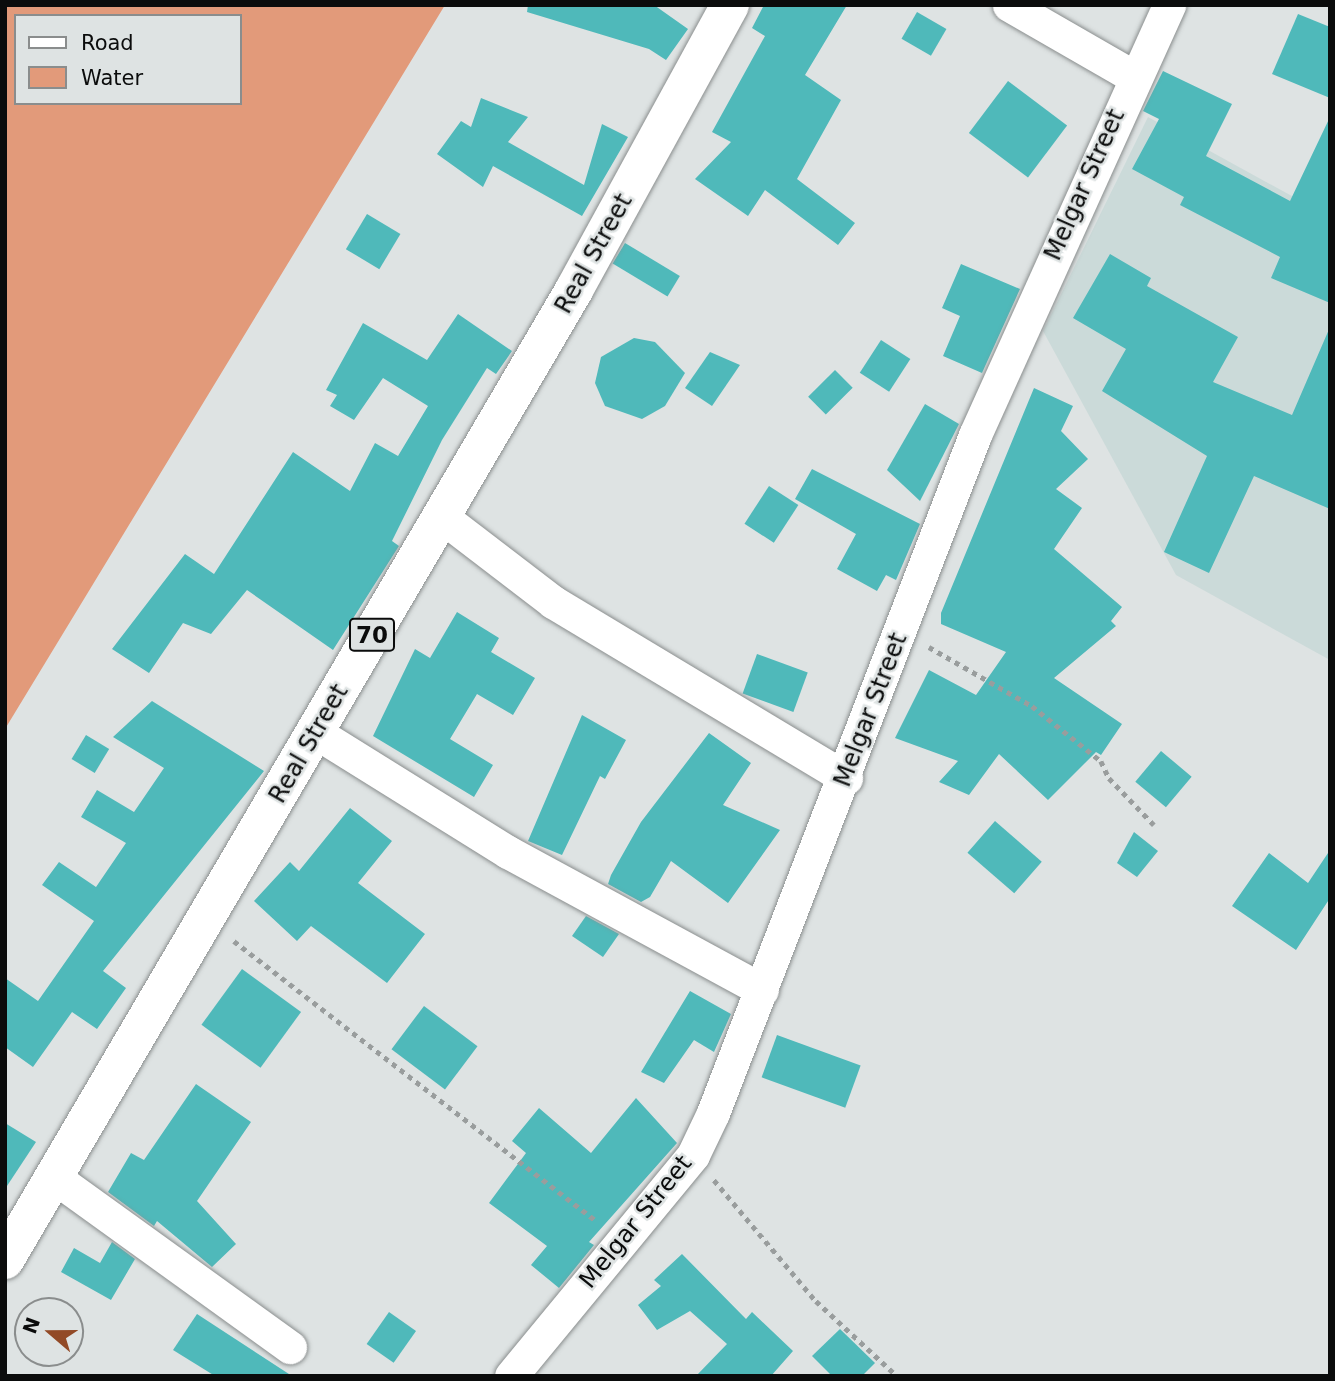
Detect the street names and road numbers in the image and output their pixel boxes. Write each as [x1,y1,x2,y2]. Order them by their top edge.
street label: Melgar Street [1039,105,1131,265]
street label: Real Street [549,189,639,319]
road number: 70 [348,615,396,654]
street label: Melgar Street [828,629,914,791]
street label: Real Street [263,680,355,808]
street label: Melgar Street [574,1150,698,1294]

